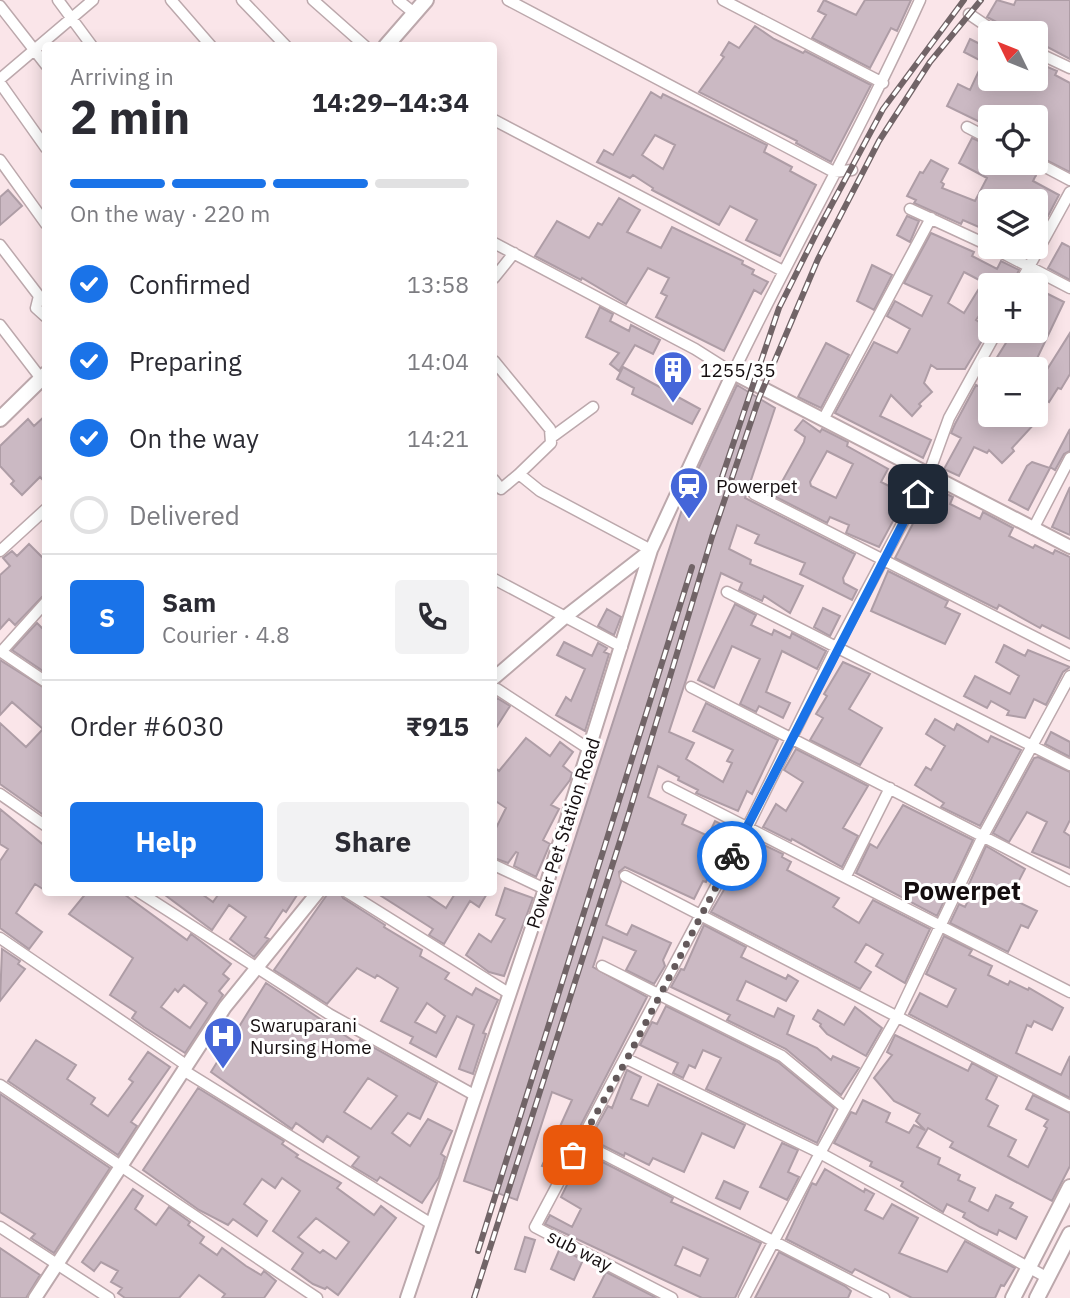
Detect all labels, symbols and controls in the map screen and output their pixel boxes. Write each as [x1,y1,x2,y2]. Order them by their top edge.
north arrow [978,21,1048,91]
map controls [978,21,1048,427]
text: Arriving in [70,61,174,91]
text: 14:29–14:34 [312,85,469,119]
text: 2 min [70,87,190,147]
button: locate [978,105,1048,175]
button: layers [978,189,1048,259]
text: On the way · 220 m [70,198,270,228]
icon: check [70,265,108,303]
text: Confirmed [129,267,251,301]
text: 13:58 [407,269,469,299]
button: + [978,273,1048,343]
icon: check [70,342,108,380]
text: Preparing [129,344,242,378]
text: 14:04 [407,346,469,376]
building icon: 1255/35 [652,349,694,404]
button: − [978,357,1048,427]
place label: 1255/35 [700,358,776,382]
icon: check [70,419,108,457]
text: On the way [129,421,259,455]
text: 14:21 [407,423,469,453]
pin [888,464,948,524]
station icon: Powerpet [668,465,710,520]
place label: Powerpet [716,474,798,498]
icon: home [899,475,937,513]
text: Delivered [129,498,240,532]
button: phone [395,580,469,654]
text: Sam [162,585,216,619]
text: S [99,600,115,634]
text: Courier · 4.8 [162,619,290,649]
text: Order #6030 [70,709,224,743]
text: ₹915 [406,709,469,743]
street label: Power Pet Station Road [521,734,605,932]
button: Help [70,802,263,882]
button: Share [277,802,469,882]
courier [697,821,767,891]
icon: bike [713,837,751,875]
district label: Powerpet [903,873,1021,907]
place label: Swaruparani Nursing Home [250,1013,372,1059]
hospital icon: Swaruparani Nursing Home [202,1015,244,1070]
pin [543,1125,603,1185]
icon: bag [554,1136,592,1174]
street label: sub way [544,1224,617,1277]

